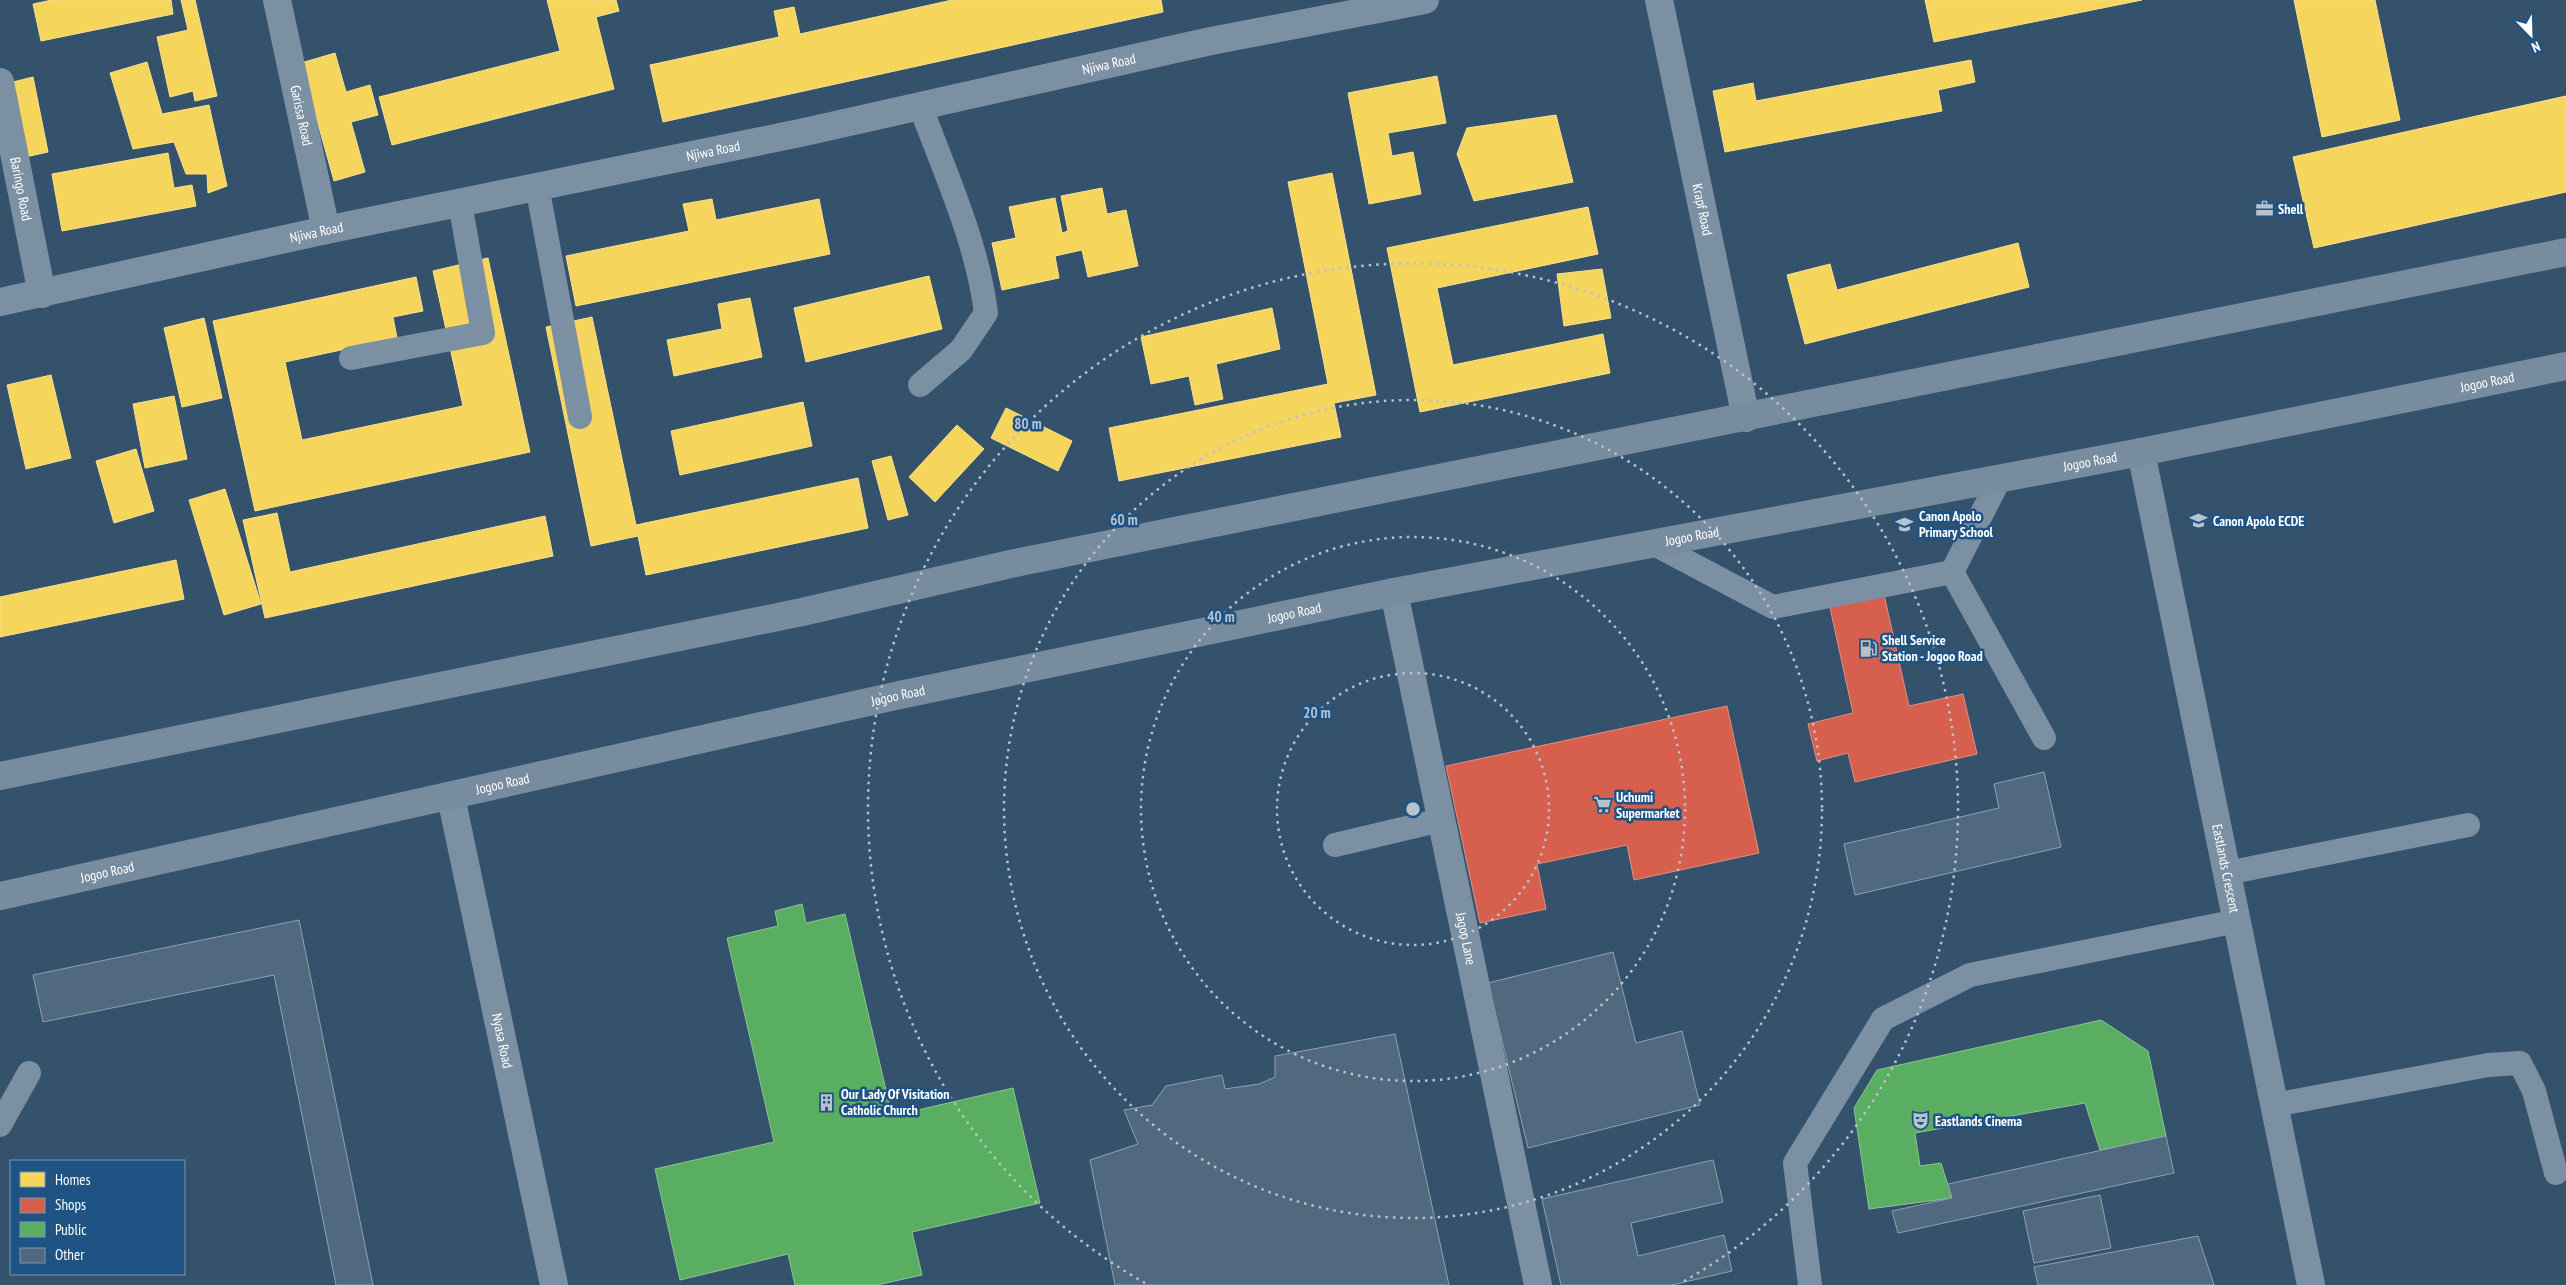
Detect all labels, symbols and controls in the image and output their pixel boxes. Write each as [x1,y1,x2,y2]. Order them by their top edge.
north arrow [2506,10,2556,60]
text: N [2529,37,2543,57]
street label: Njiwa Road [1080,49,1137,79]
street label: Garissa Road [286,84,317,147]
street label: Njiwa Road [685,137,742,165]
street label: Baringo Road [6,156,36,222]
street label: Krapf Road [1688,182,1717,237]
office icon: Shell [2254,199,2274,219]
place label: Shell [2278,200,2304,218]
street label: Njiwa Road [288,218,345,247]
street label: Jogoo Road [2458,368,2516,396]
text: 80 m [1014,414,1042,433]
street label: Jogoo Road [2061,448,2119,476]
place label: Canon Apolo Primary School [1919,507,1994,541]
text: 60 m [1110,510,1138,529]
school or university icon: Canon Apolo ECDE [2189,511,2209,531]
place label: Canon Apolo ECDE [2213,512,2304,530]
school or university icon: Canon Apolo Primary School [1895,514,1915,534]
street label: Jogoo Road [1663,522,1720,550]
street label: Jogoo Road [1265,598,1323,627]
text: 40 m [1207,607,1235,626]
place label: Shell Service Station - Jogoo Road [1882,631,1983,665]
fuel station icon: Shell Service Station - Jogoo Road [1858,638,1878,658]
street label: Jogoo Road [868,681,926,710]
text: 20 m [1303,703,1331,722]
street label: Jogoo Road [473,769,531,799]
place label: Uchumi Supermarket [1616,788,1680,822]
supermarket icon: Uchumi Supermarket [1592,795,1612,815]
centre of rings [1404,800,1422,818]
street label: Eastlands Crescent [2208,822,2244,915]
street label: Jogoo Road [78,857,136,887]
street label: Jagoo Lane [1452,910,1480,967]
street label: Nyasa Road [488,1012,517,1070]
place label: Our Lady Of Visitation Catholic Church [841,1085,950,1119]
building icon: Our Lady Of Visitation Catholic Church [817,1092,837,1112]
theatre icon: Eastlands Cinema [1911,1111,1931,1131]
place label: Eastlands Cinema [1935,1112,2022,1130]
legend [10,1160,185,1275]
text: Homes [55,1170,91,1189]
text: Shops [55,1195,86,1214]
text: Public [55,1220,87,1239]
text: Other [55,1245,85,1264]

